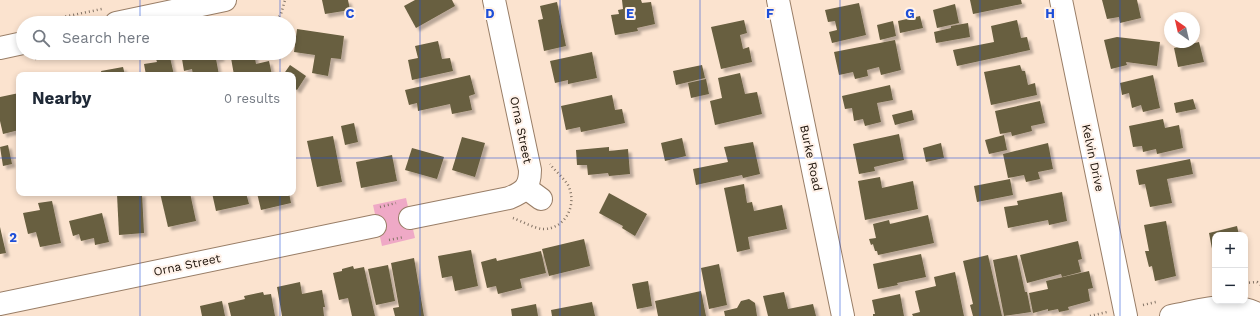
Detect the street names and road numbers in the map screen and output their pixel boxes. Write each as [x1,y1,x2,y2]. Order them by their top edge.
street label: Orna Street [507,95,535,165]
street label: Kelvin Drive [1079,123,1107,193]
street label: Burke Road [797,124,825,192]
street label: Orna Street [152,251,222,279]

